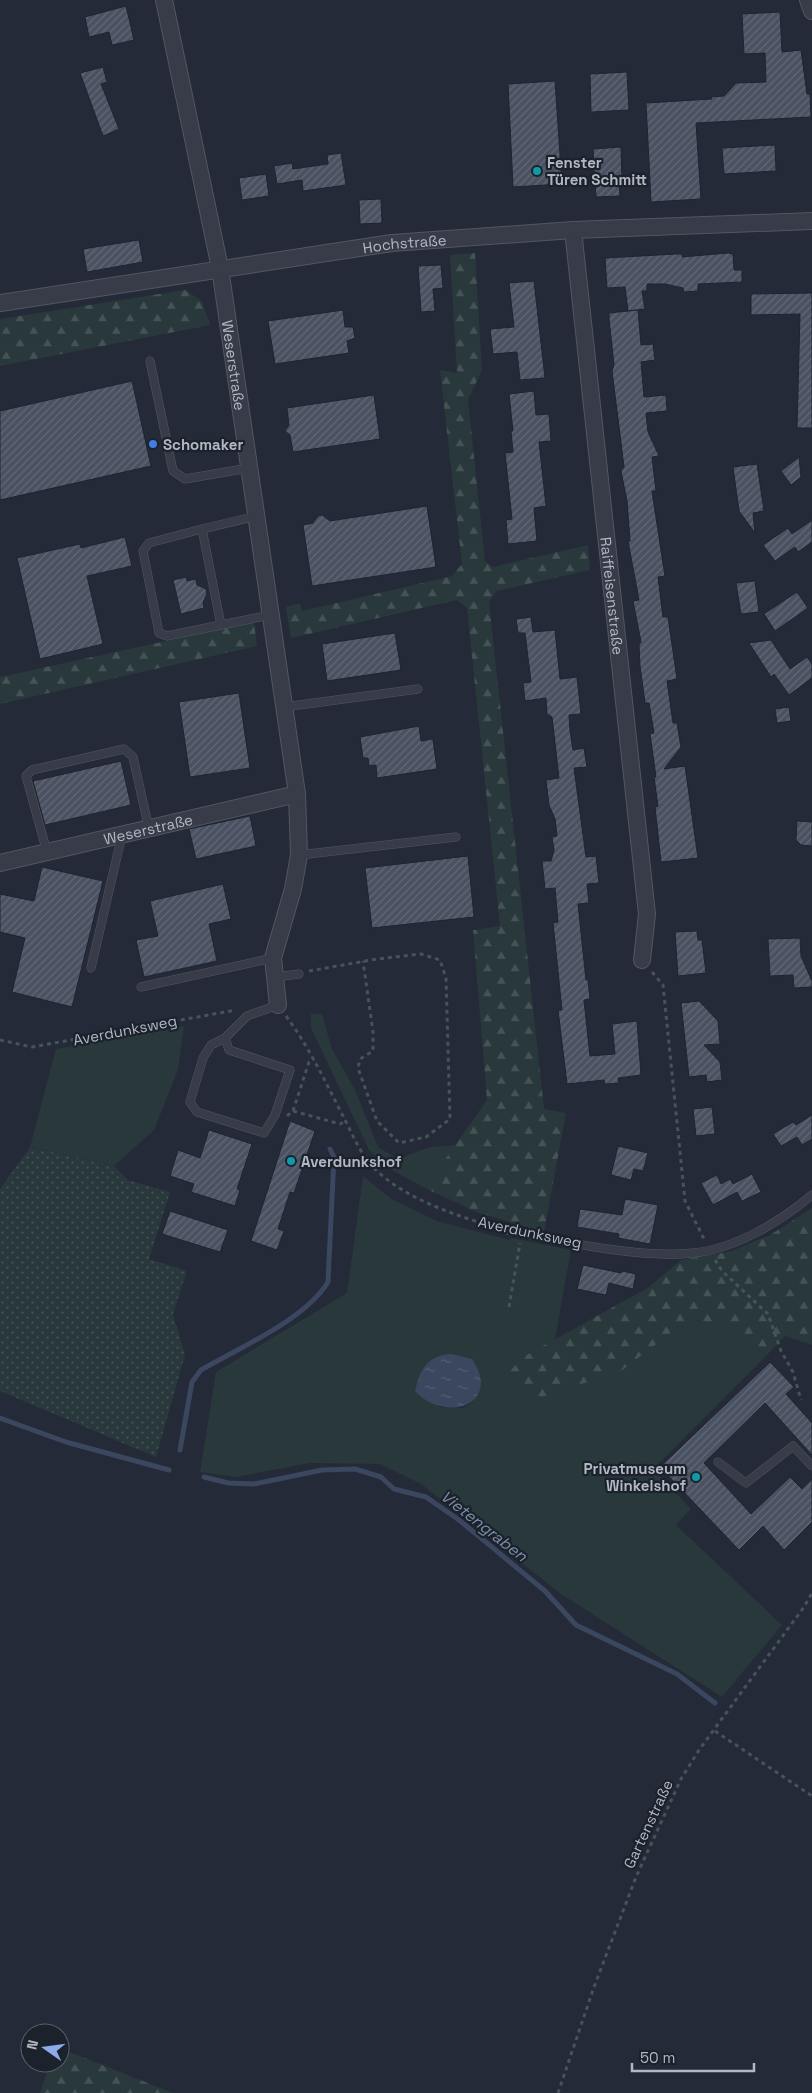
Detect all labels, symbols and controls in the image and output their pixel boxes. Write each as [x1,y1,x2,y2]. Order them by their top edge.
place label: Fenster Türen Schmitt [547,153,647,189]
marker: Fenster Türen Schmitt [531,165,543,177]
street label: Hochstraße [361,230,447,257]
street label: Weserstraße [218,319,250,412]
place label: Schomaker [163,435,243,454]
marker: Schomaker [147,438,159,450]
street label: Raiffeisenstraße [597,536,628,656]
street label: Weserstraße [102,809,195,848]
street label: Averdunksweg [71,1011,179,1049]
place label: Averdunkshof [301,1152,402,1171]
marker: Averdunkshof [285,1155,297,1167]
street label: Averdunksweg [477,1212,583,1252]
place label: Privatmuseum Winkelshof [584,1459,686,1495]
marker: Privatmuseum Winkelshof [690,1471,702,1483]
water label: Vietengraben [436,1486,532,1567]
street label: Gartenstraße [619,1776,677,1871]
north arrow [20,2023,70,2073]
text: N [23,2038,42,2052]
scale bar [632,2040,754,2072]
text: 50 m [640,2048,675,2067]

